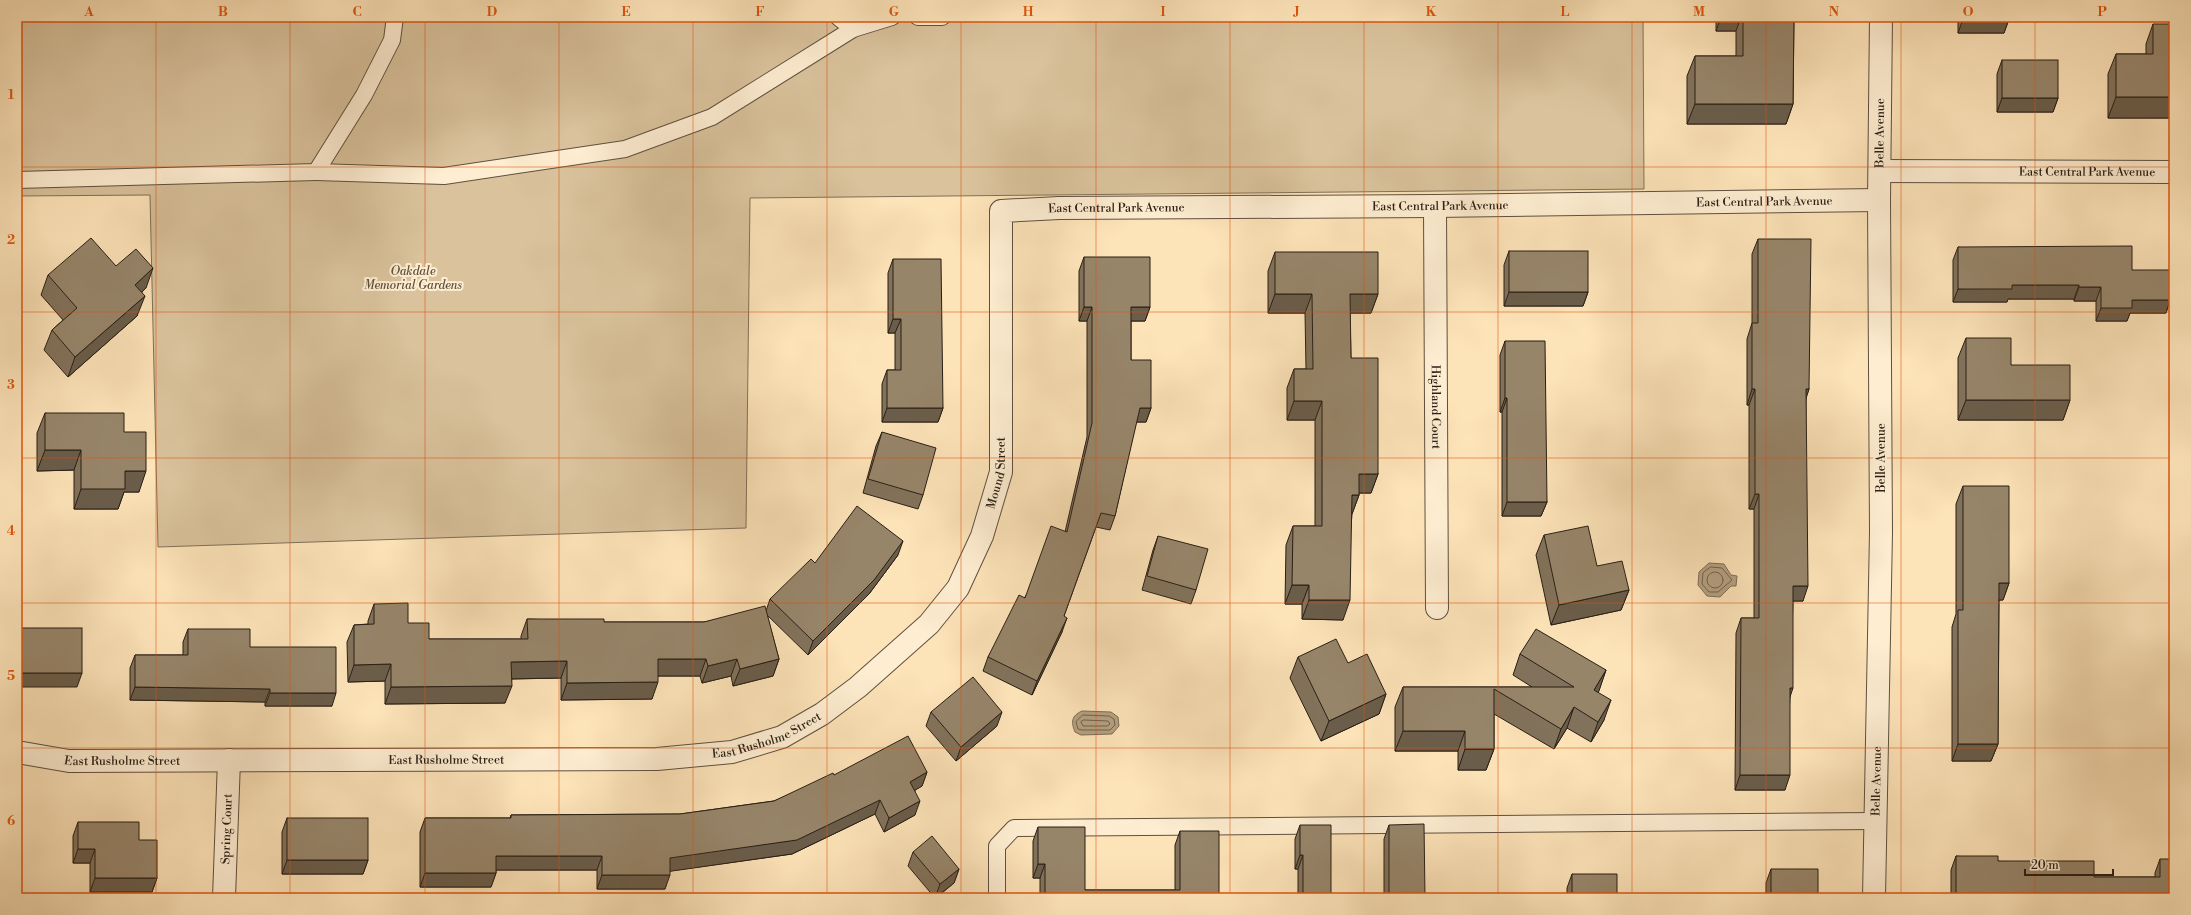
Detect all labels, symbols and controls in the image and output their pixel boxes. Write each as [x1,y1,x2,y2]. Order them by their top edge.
text: A [83,4,94,20]
text: B [218,4,228,20]
text: C [352,4,362,20]
text: D [487,4,497,20]
text: E [621,4,631,20]
text: F [755,4,765,20]
text: G [889,4,900,20]
text: H [1023,4,1034,20]
text: I [1160,4,1166,20]
text: J [1292,4,1300,20]
text: K [1426,4,1437,20]
text: L [1561,4,1570,20]
text: M [1693,4,1705,20]
text: N [1829,4,1840,20]
text: O [1963,4,1974,20]
text: P [2097,4,2107,20]
text: 1 [8,87,15,103]
street label: Belle Avenue [1872,98,1888,169]
street label: East Central Park Avenue [2019,164,2155,179]
street label: East Central Park Avenue [1696,193,1833,210]
street label: East Central Park Avenue [1372,198,1509,214]
street label: East Central Park Avenue [1048,200,1185,216]
text: 2 [7,232,15,248]
park label: Oakdale Memorial Gardens [364,264,463,293]
street label: Highland Court [1428,365,1444,450]
text: 3 [7,377,15,393]
street label: Belle Avenue [1874,423,1889,494]
street label: Mound Street [983,436,1009,511]
text: 4 [7,523,16,539]
text: 5 [7,668,15,684]
street label: East Rusholme Street [711,708,824,761]
street label: Belle Avenue [1868,746,1884,817]
street label: East Rusholme Street [388,752,505,767]
street label: East Rusholme Street [63,753,181,769]
street label: Spring Court [218,793,235,865]
text: 6 [7,813,15,829]
scale bar [2025,851,2113,877]
text: 20 m [2031,858,2059,873]

